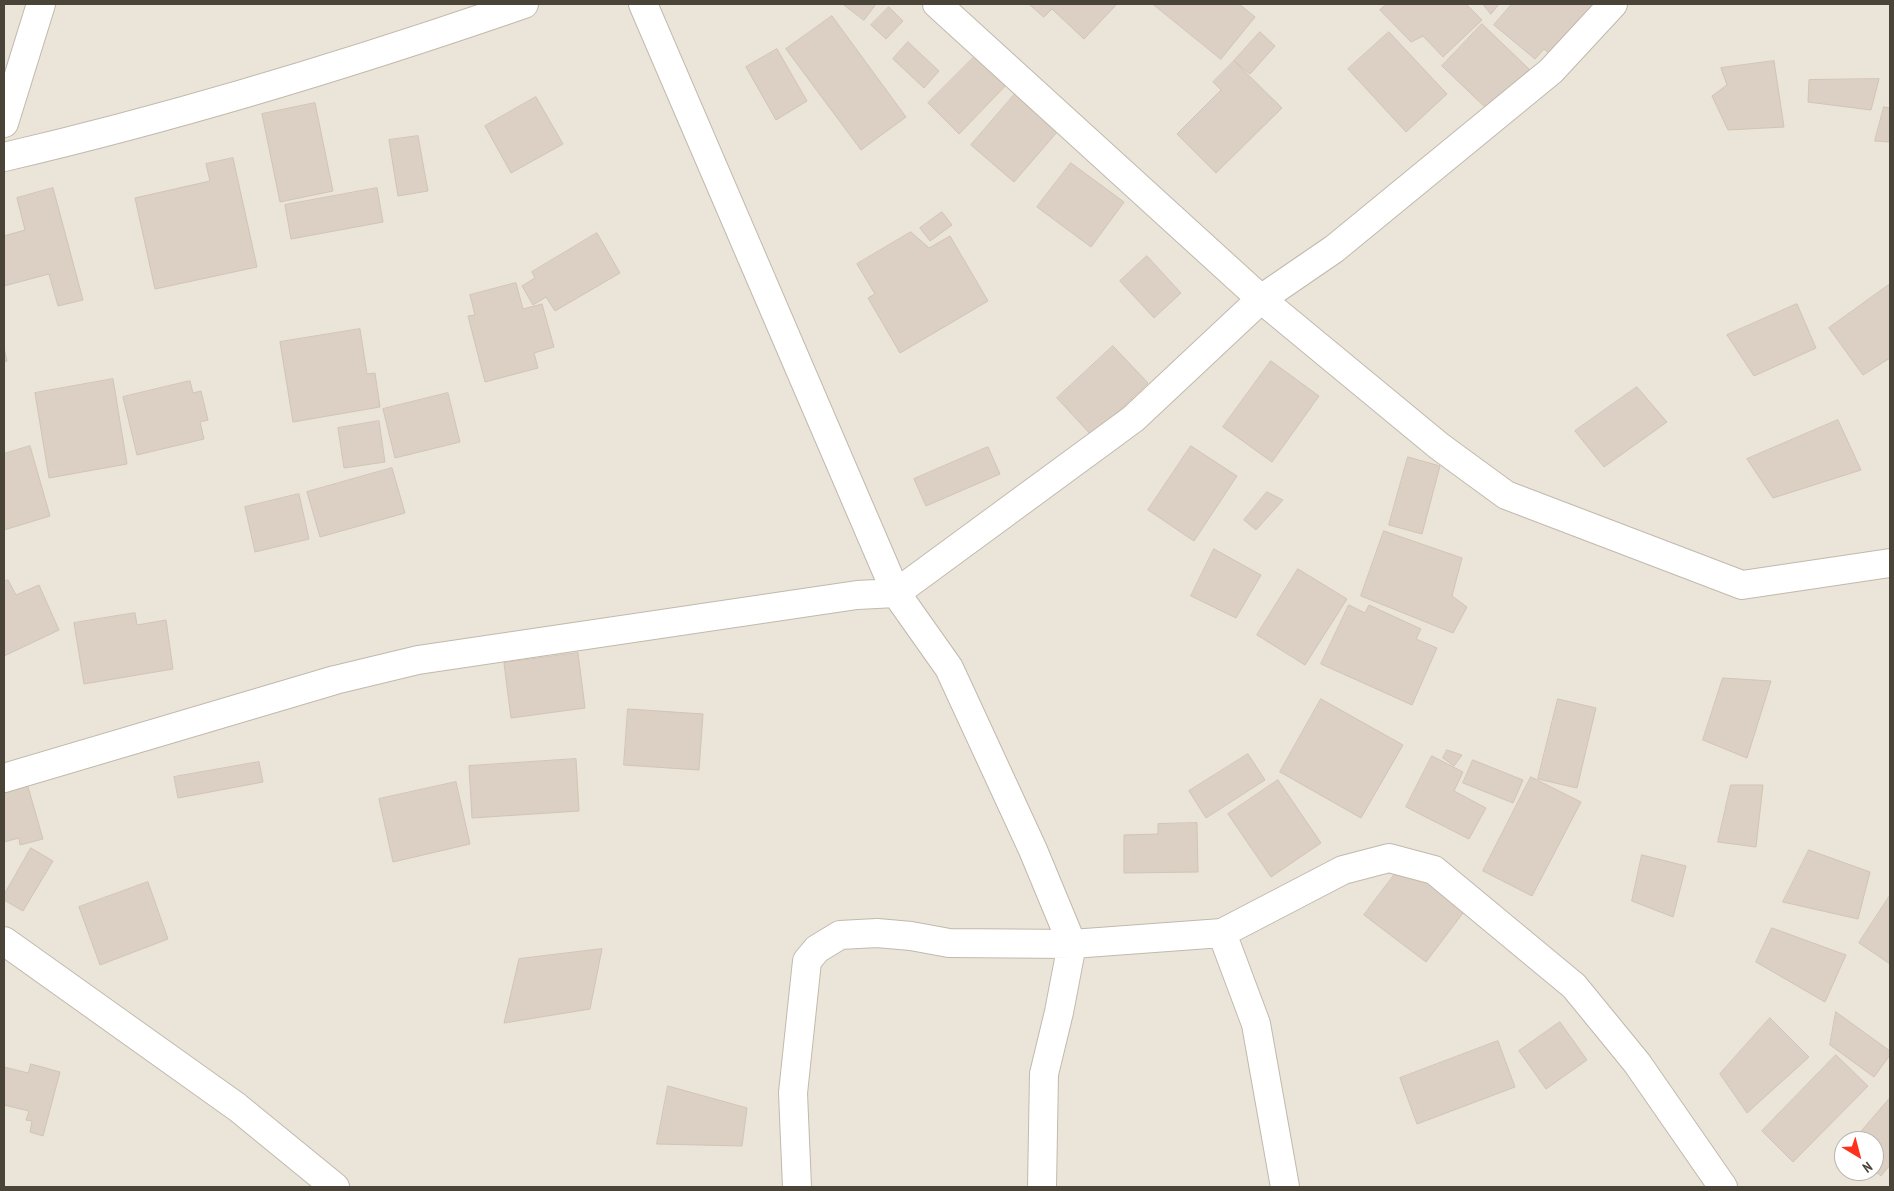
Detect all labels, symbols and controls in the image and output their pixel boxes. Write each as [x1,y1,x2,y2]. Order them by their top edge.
north arrow [1834,1131,1884,1181]
text: N [1859,1158,1876,1177]

